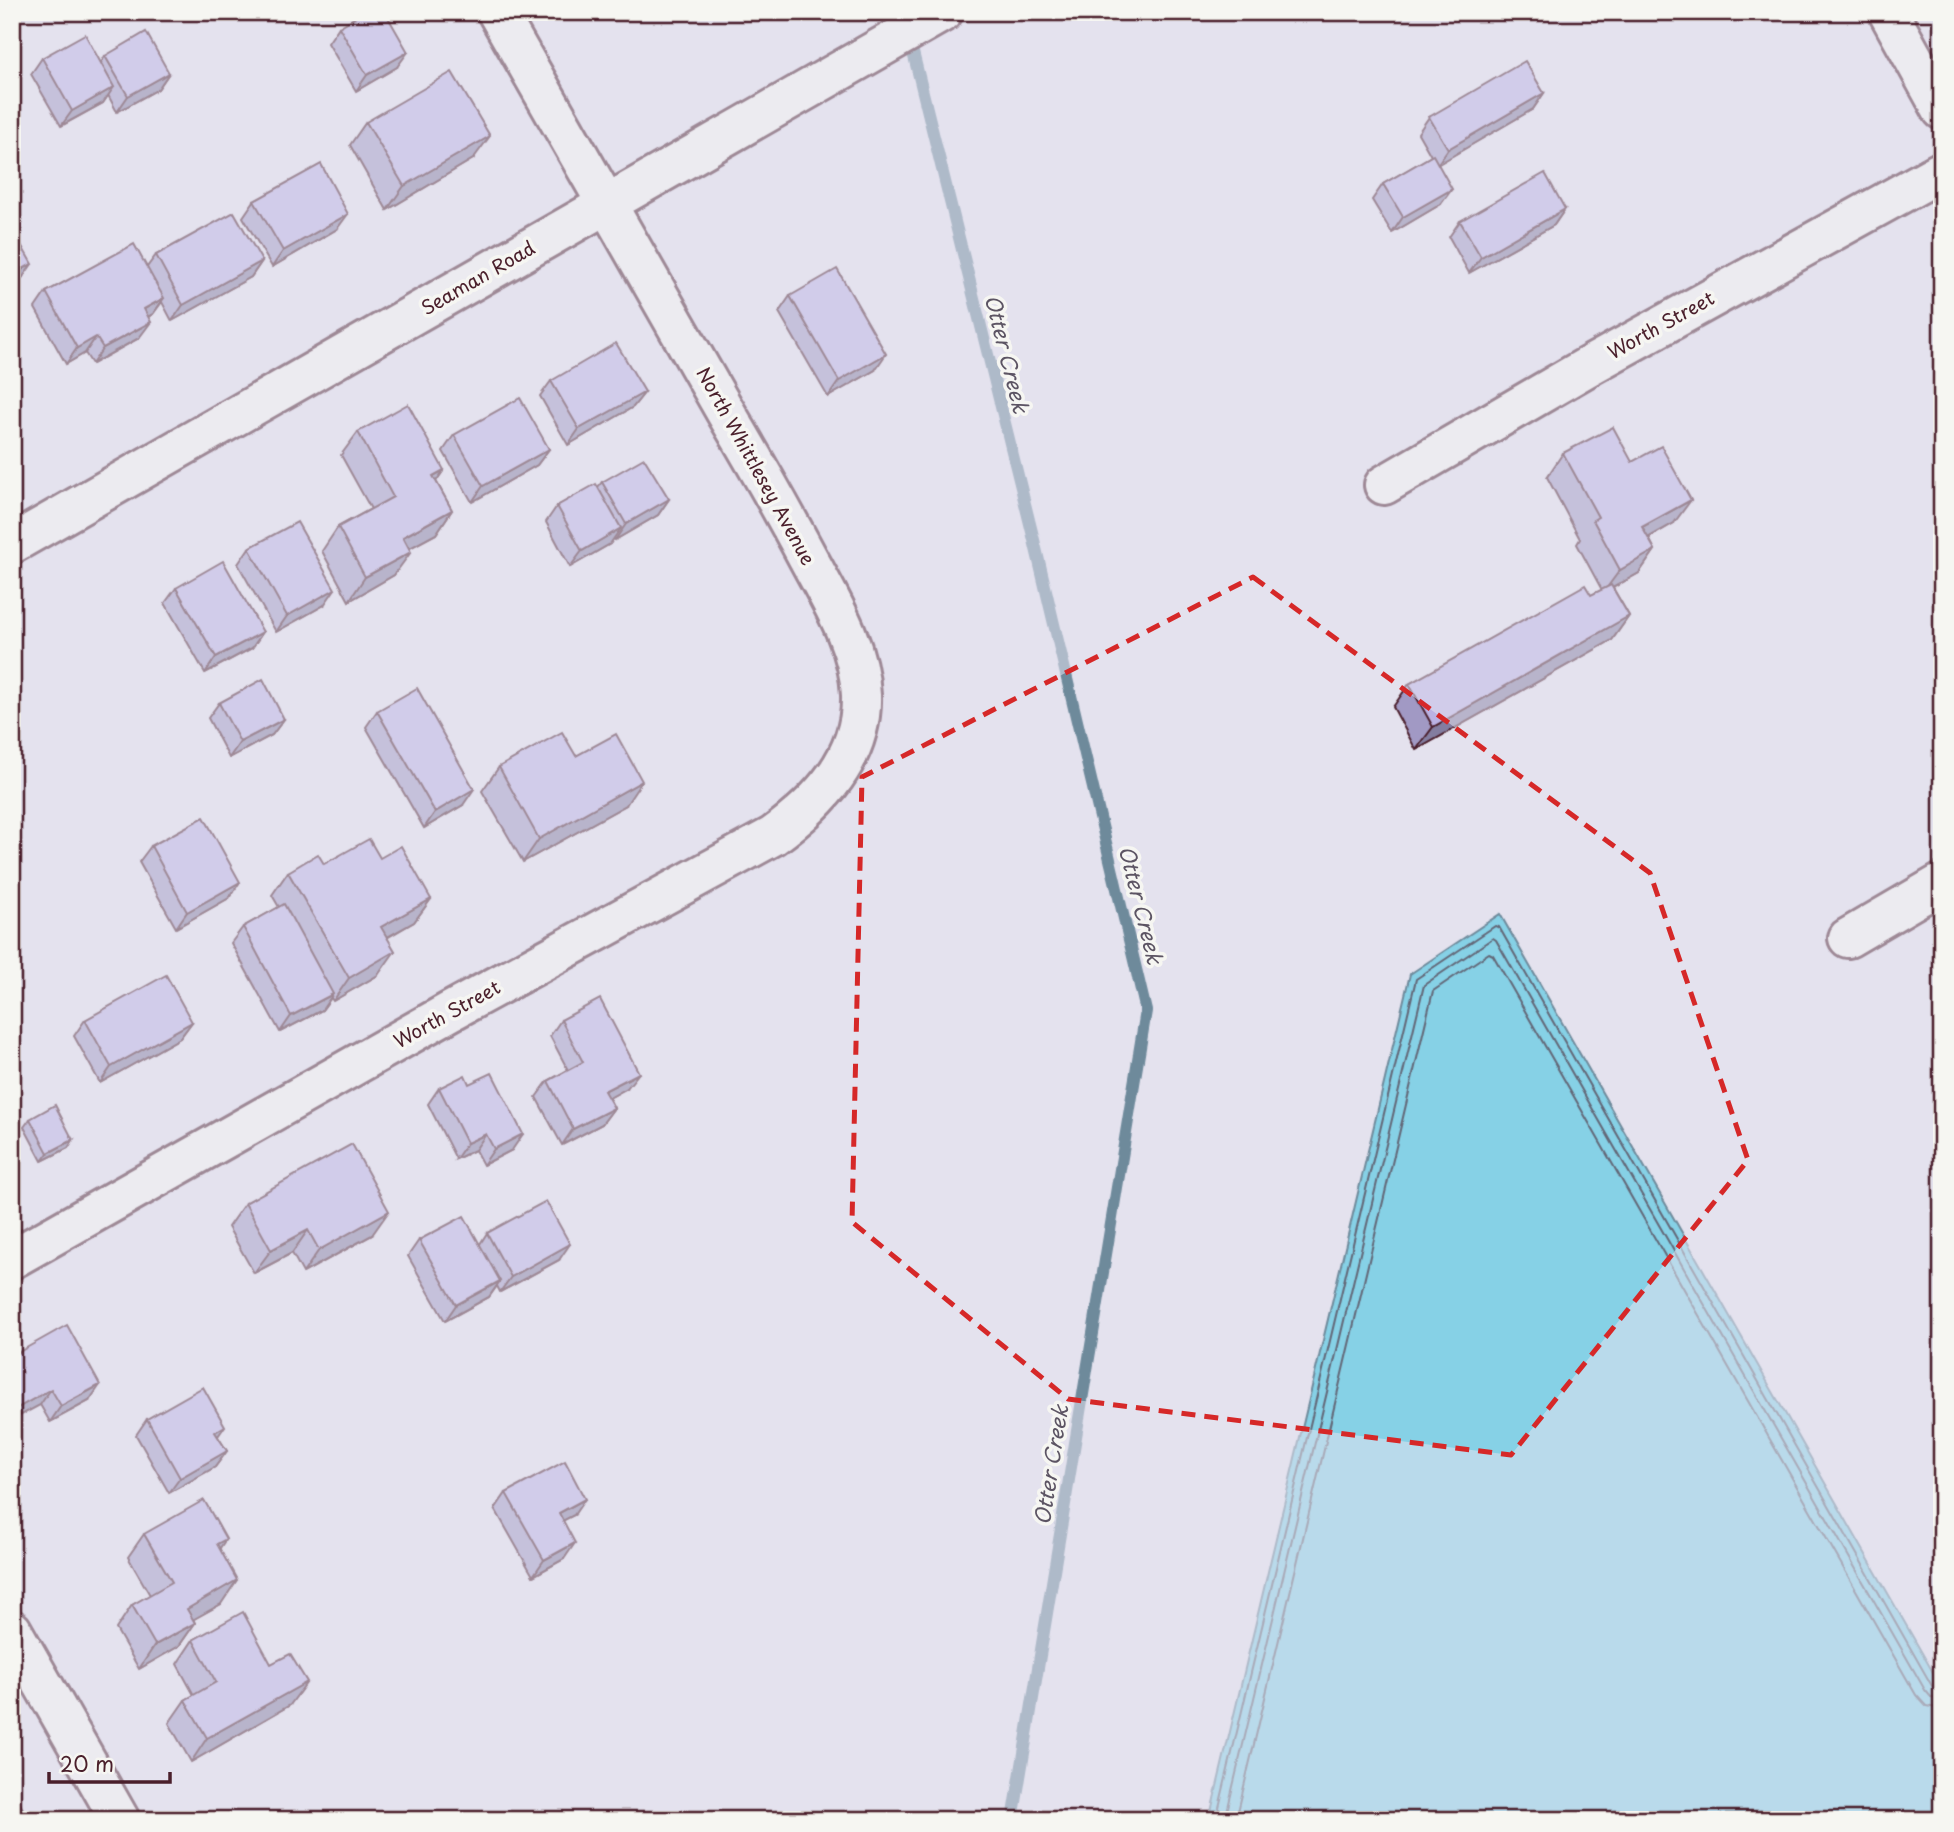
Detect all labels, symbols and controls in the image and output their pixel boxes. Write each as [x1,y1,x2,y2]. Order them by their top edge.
street label: Seaman Road [415,233,540,321]
street label: Worth Street [1602,283,1719,365]
water label: Otter Creek [978,291,1038,417]
street label: North Whittlesey Avenue [691,361,823,570]
water label: Otter Creek [1112,842,1172,968]
street label: Worth Street [388,972,505,1054]
water label: Otter Creek [1025,1401,1075,1527]
scale bar [49,1741,170,1785]
text: 20 m [60,1747,114,1779]

